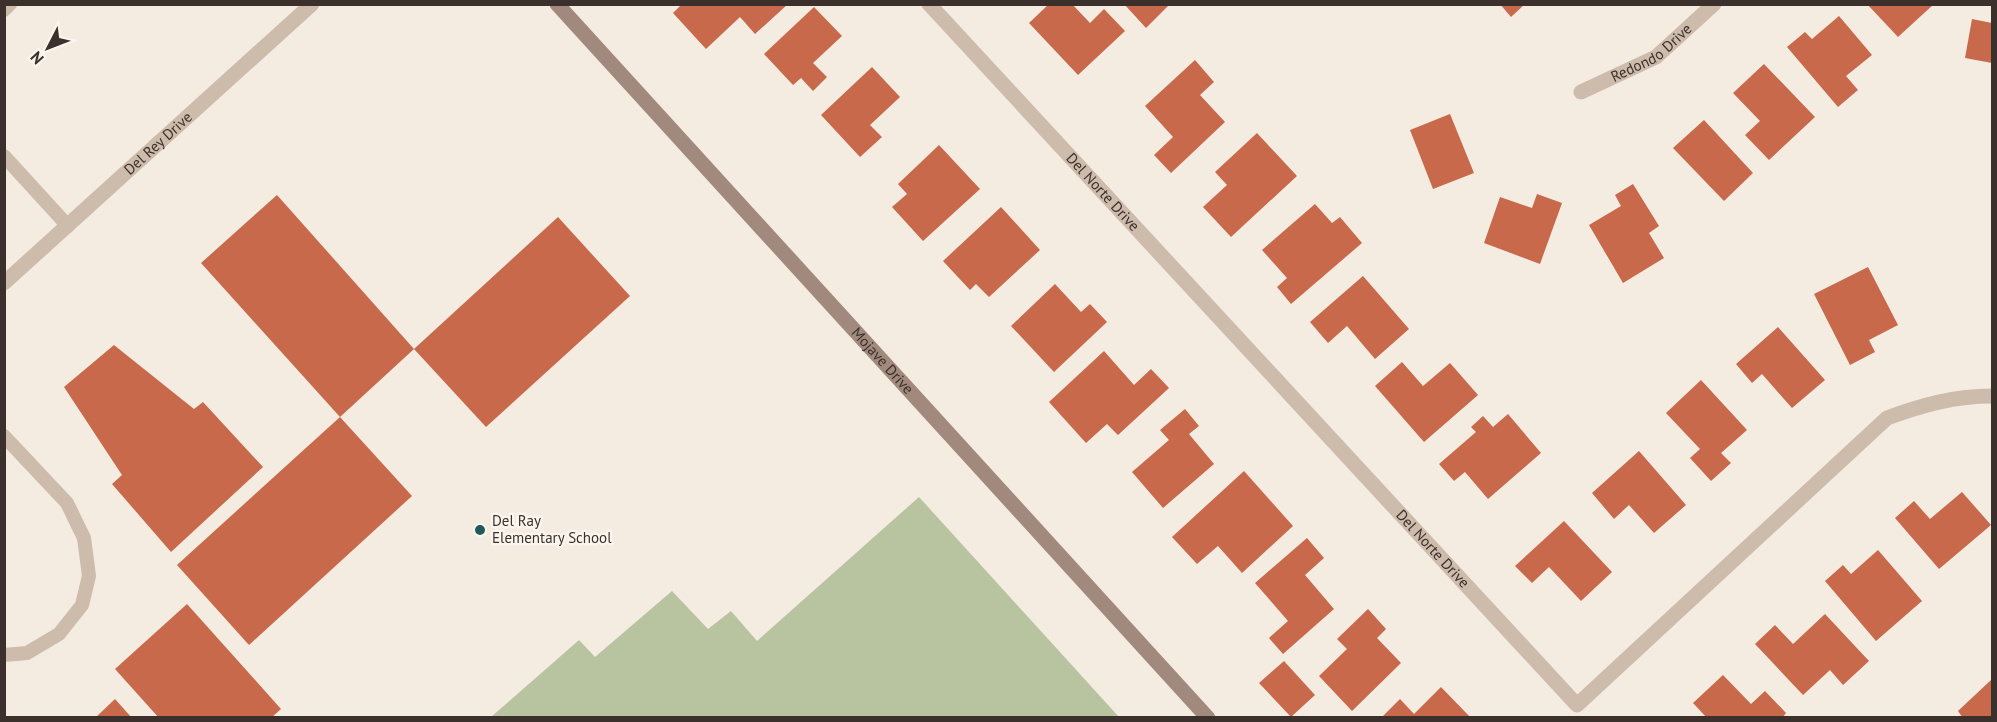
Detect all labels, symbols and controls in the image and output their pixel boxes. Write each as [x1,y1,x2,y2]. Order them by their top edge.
north arrow [18,18,78,78]
street label: Redondo Drive [1608,19,1695,86]
text: N [26,47,48,69]
street label: Del Rey Drive [120,107,196,179]
street label: Del Norte Drive [1062,149,1144,235]
street label: Mojave Drive [848,323,918,398]
street label: Del Norte Drive [1392,505,1474,592]
place label: Del Ray Elementary School [492,511,612,547]
marker: Del Ray Elementary School [473,523,487,537]

